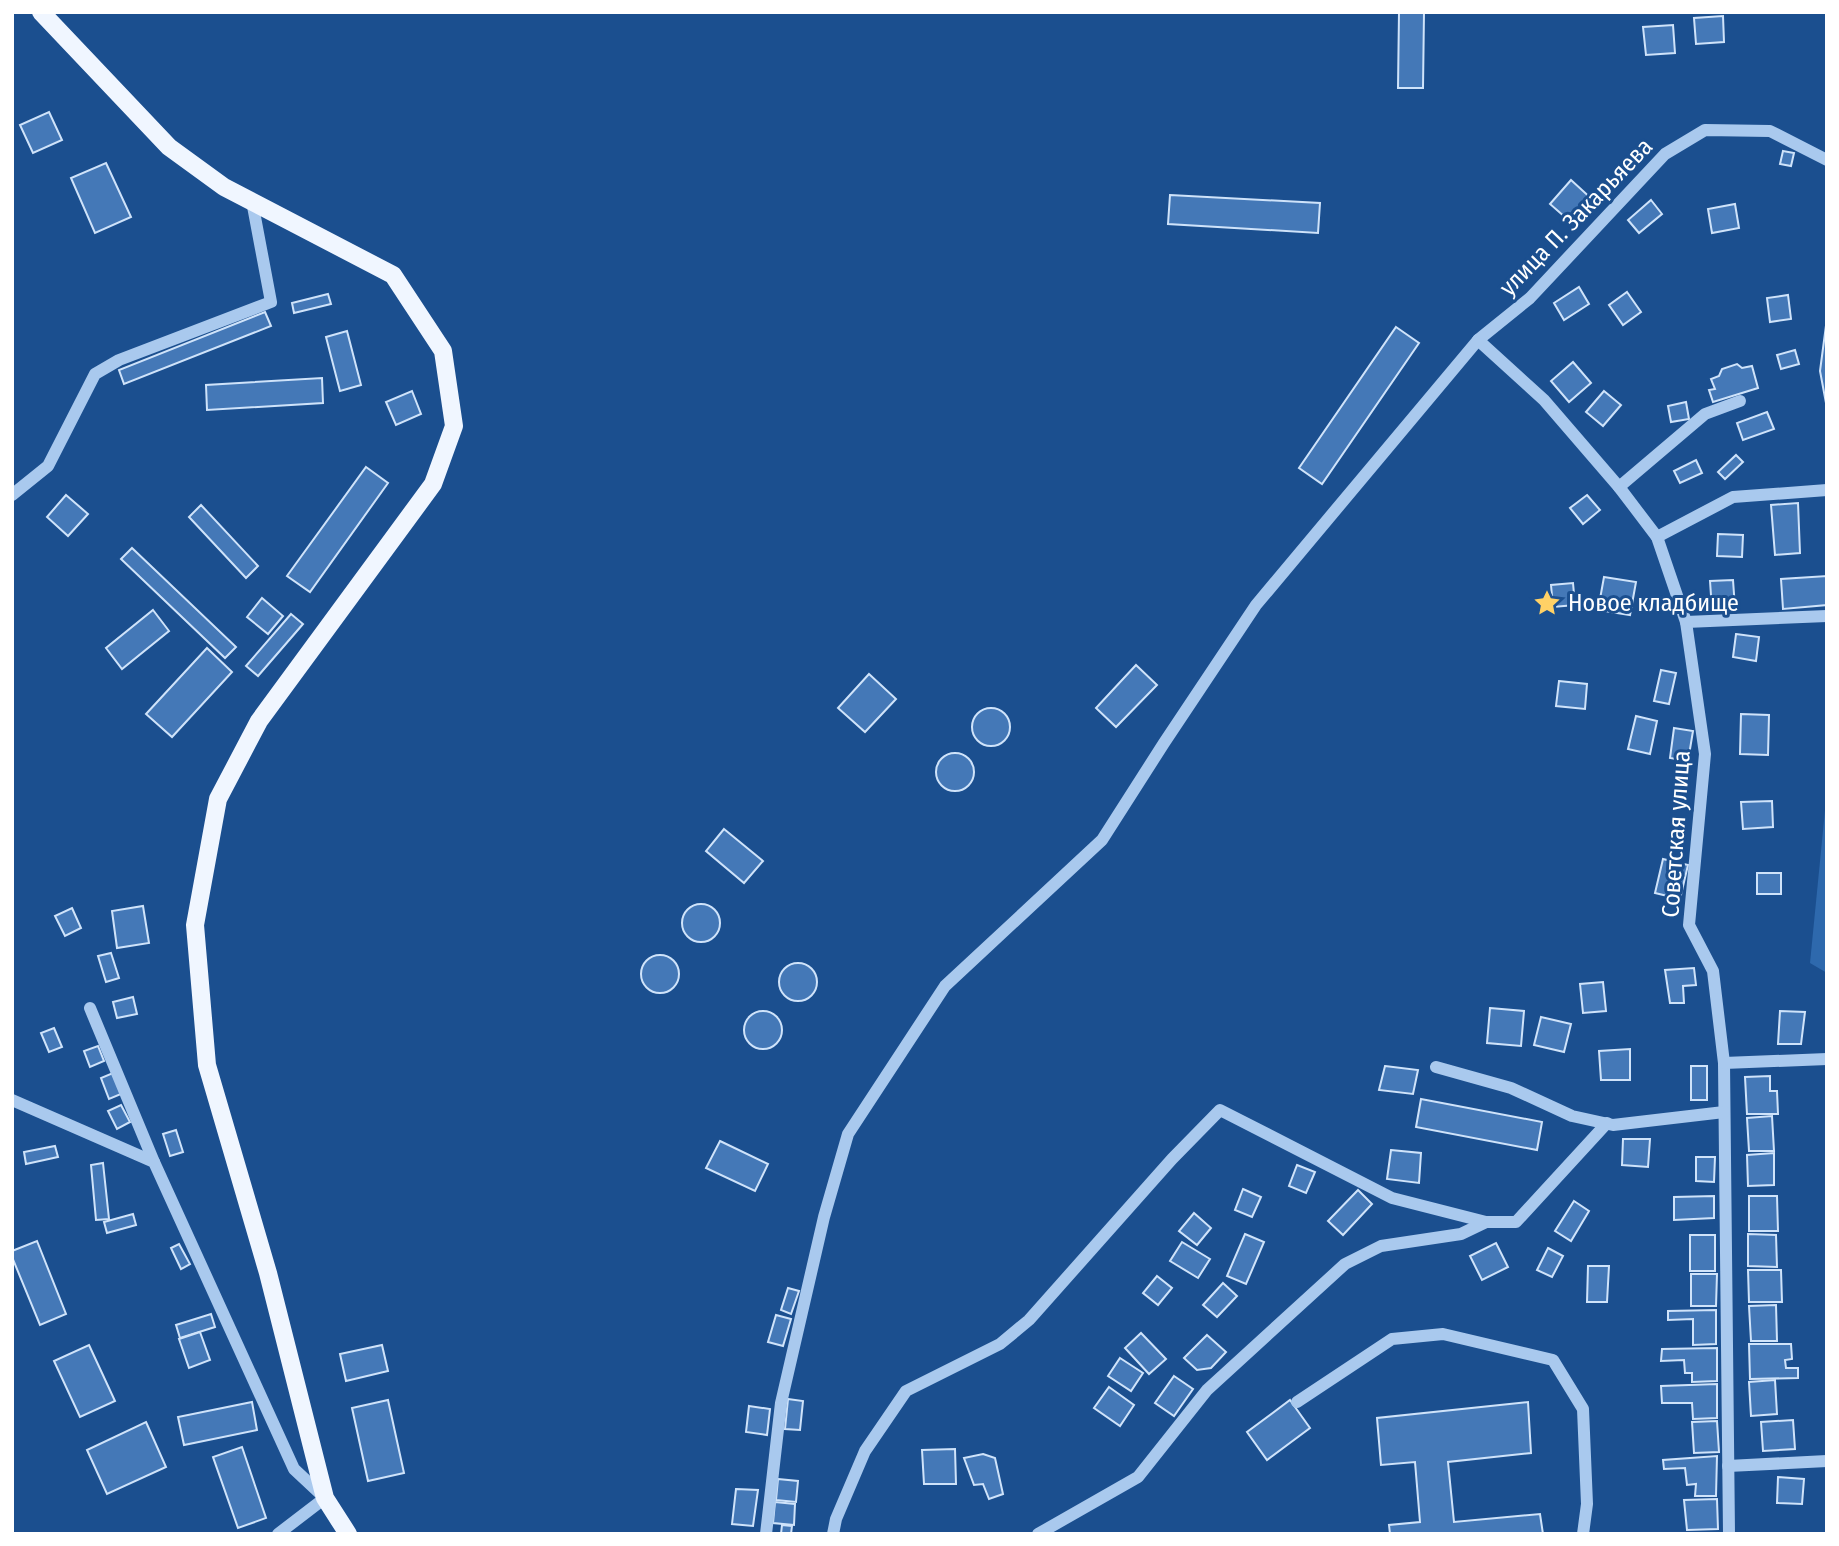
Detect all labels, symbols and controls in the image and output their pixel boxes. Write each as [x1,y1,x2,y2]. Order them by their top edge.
street label: улица П. Закарьяева [1494,132,1658,302]
place icon: Новое кладбище [1532,588,1562,618]
place label: Новое кладбище [1568,589,1739,617]
street label: Советская улица [1656,750,1696,918]

